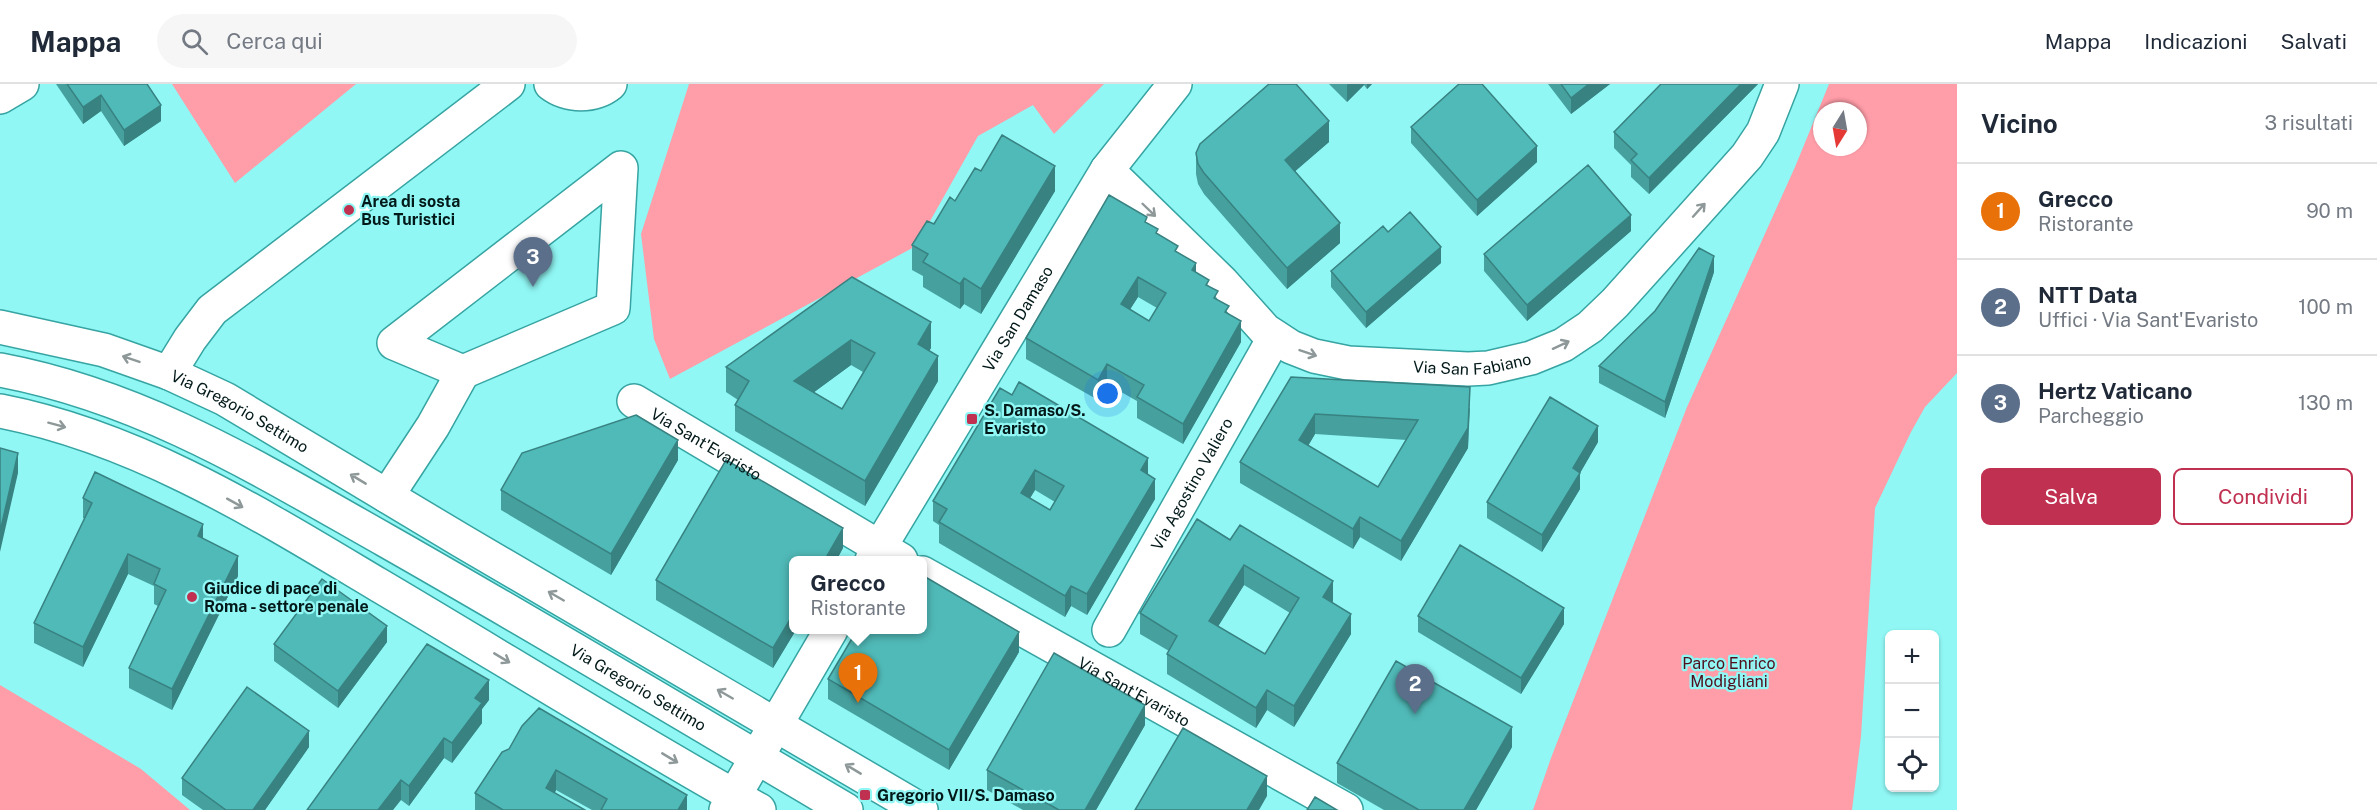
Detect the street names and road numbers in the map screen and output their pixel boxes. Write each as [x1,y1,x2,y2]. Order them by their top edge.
street label: Via San Damaso [978,262,1057,375]
street label: Via San Fabiano [1412,349,1533,379]
street label: Via Gregorio Settimo [168,366,312,456]
street label: Via Sant'Evaristo [647,404,765,484]
street label: Via Agostino Valiero [1147,414,1237,553]
street label: Via Gregorio Settimo [567,640,710,735]
street label: Via Sant'Evaristo [1075,653,1194,730]

